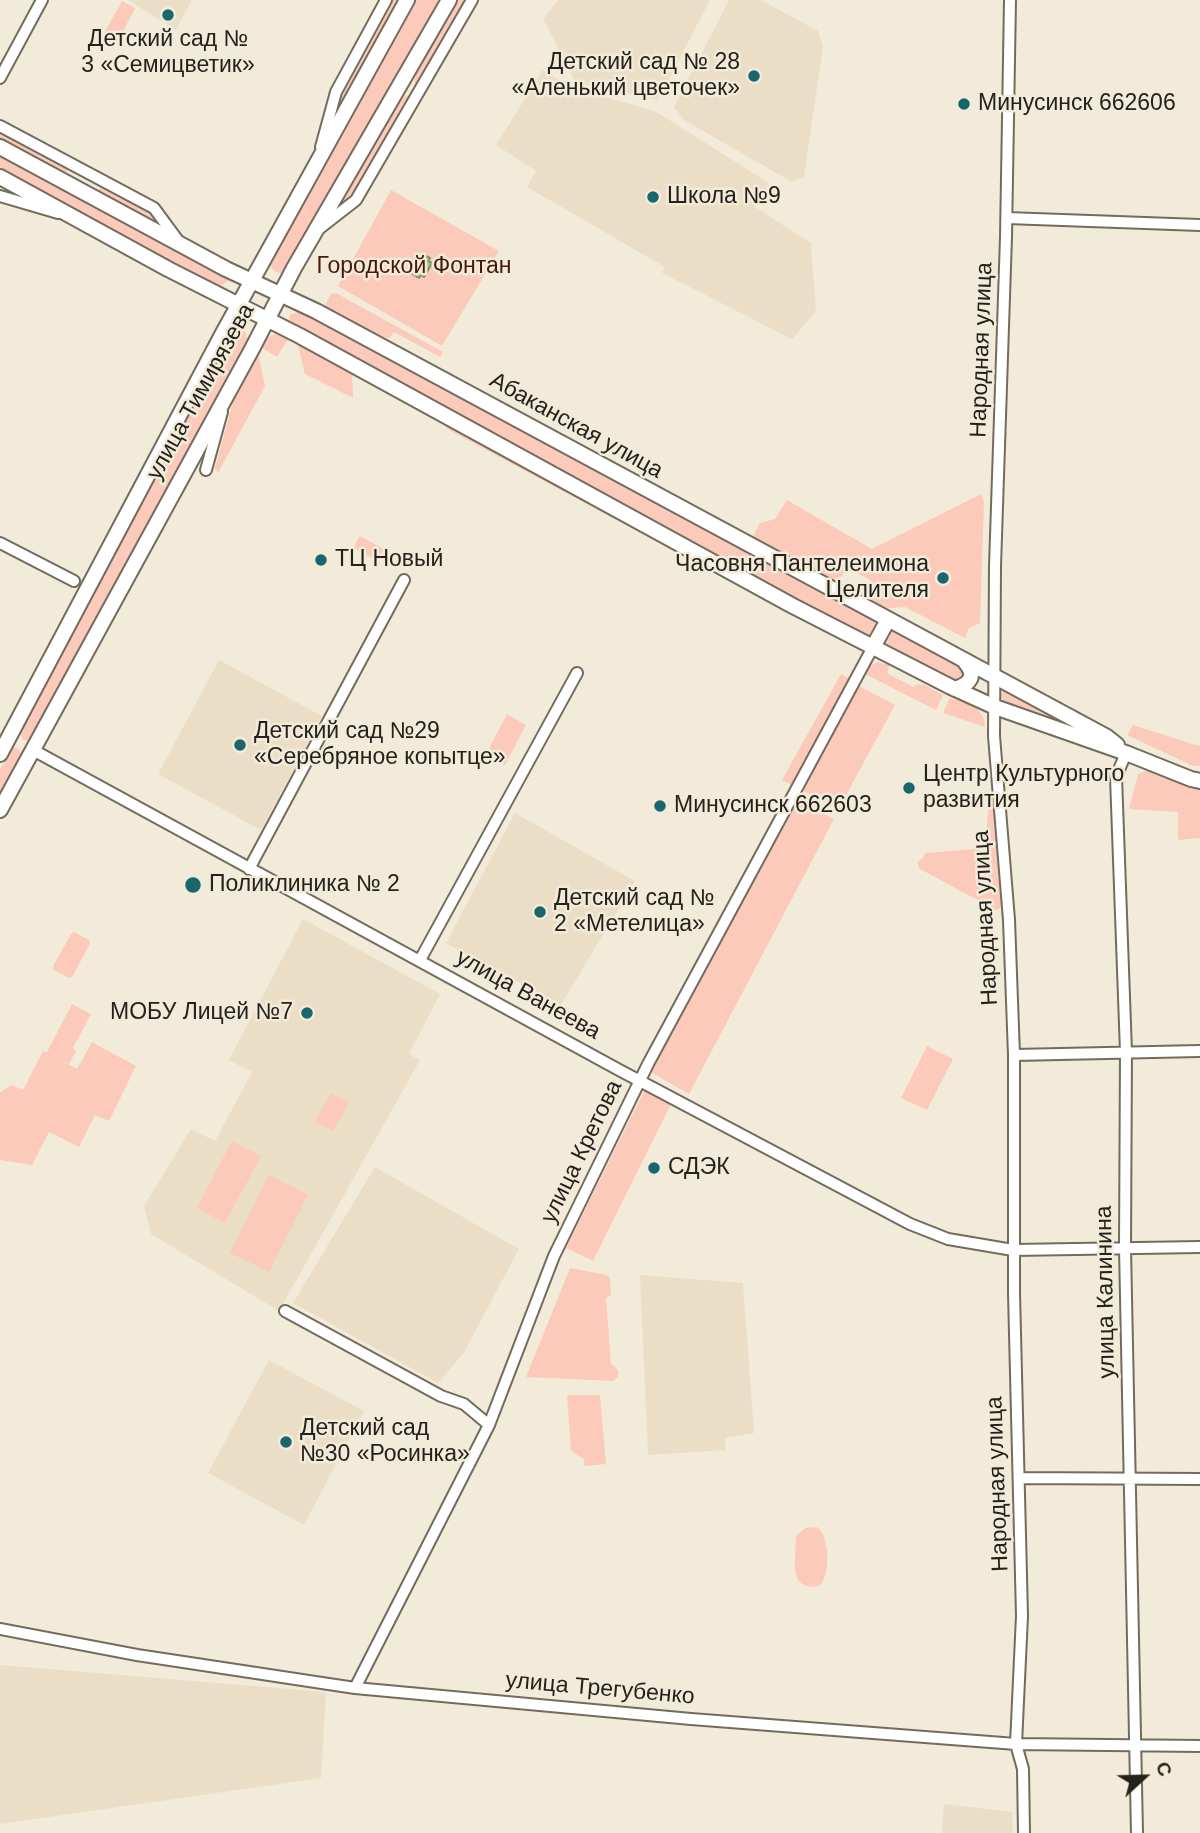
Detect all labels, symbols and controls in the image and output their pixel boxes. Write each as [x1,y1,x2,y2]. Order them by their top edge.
marker: Детский сад № 3 «Семицветик» [160,7,176,23]
place label: Детский сад № 3 «Семицветик» [81,26,255,80]
place label: Детский сад № 28 «Аленький цветочек» [511,49,740,103]
marker: Детский сад № 28 «Аленький цветочек» [746,68,762,84]
place label: Минусинск 662606 [978,90,1176,118]
marker: Минусинск 662606 [956,96,972,112]
place label: Школа №9 [667,183,781,211]
marker: Школа №9 [645,189,661,205]
park label: Городской Фонтан [317,253,511,281]
street label: Народная улица [965,262,999,438]
street label: улица Тимирязева [141,299,261,485]
street label: Абаканская улица [485,367,667,485]
place label: ТЦ Новый [335,546,443,574]
place label: Часовня Пантелеимона Целителя [675,551,929,605]
marker: ТЦ Новый [313,552,329,568]
marker: Часовня Пантелеимона Целителя [935,570,951,586]
place label: Детский сад №29 «Серебряное копытце» [254,718,505,772]
marker: Детский сад №29 «Серебряное копытце» [232,737,248,753]
place label: Центр Культурного развития [923,761,1124,815]
marker: Центр Культурного развития [901,780,917,796]
place label: Минусинск 662603 [674,792,872,820]
marker: Минусинск 662603 [652,798,668,814]
street label: Народная улица [968,830,1004,1006]
place label: Поликлиника № 2 [209,871,400,899]
marker: Поликлиника № 2 [183,875,203,895]
place label: Детский сад № 2 «Метелица» [554,885,714,939]
marker: Детский сад № 2 «Метелица» [532,904,548,920]
street label: улица Ванеева [451,944,605,1046]
place label: МОБУ Лицей №7 [110,999,293,1027]
marker: МОБУ Лицей №7 [299,1005,315,1021]
street label: улица Кретова [535,1076,629,1228]
place label: СДЭК [668,1154,730,1182]
marker: СДЭК [646,1160,662,1176]
street label: улица Калинина [1091,1205,1121,1379]
street label: Народная улица [981,1396,1015,1572]
place label: Детский сад №30 «Росинка» [300,1415,470,1469]
marker: Детский сад №30 «Росинка» [278,1434,294,1450]
street label: улица Трегубенко [504,1667,696,1711]
north arrow [1109,1742,1179,1812]
text: С [1152,1759,1176,1779]

